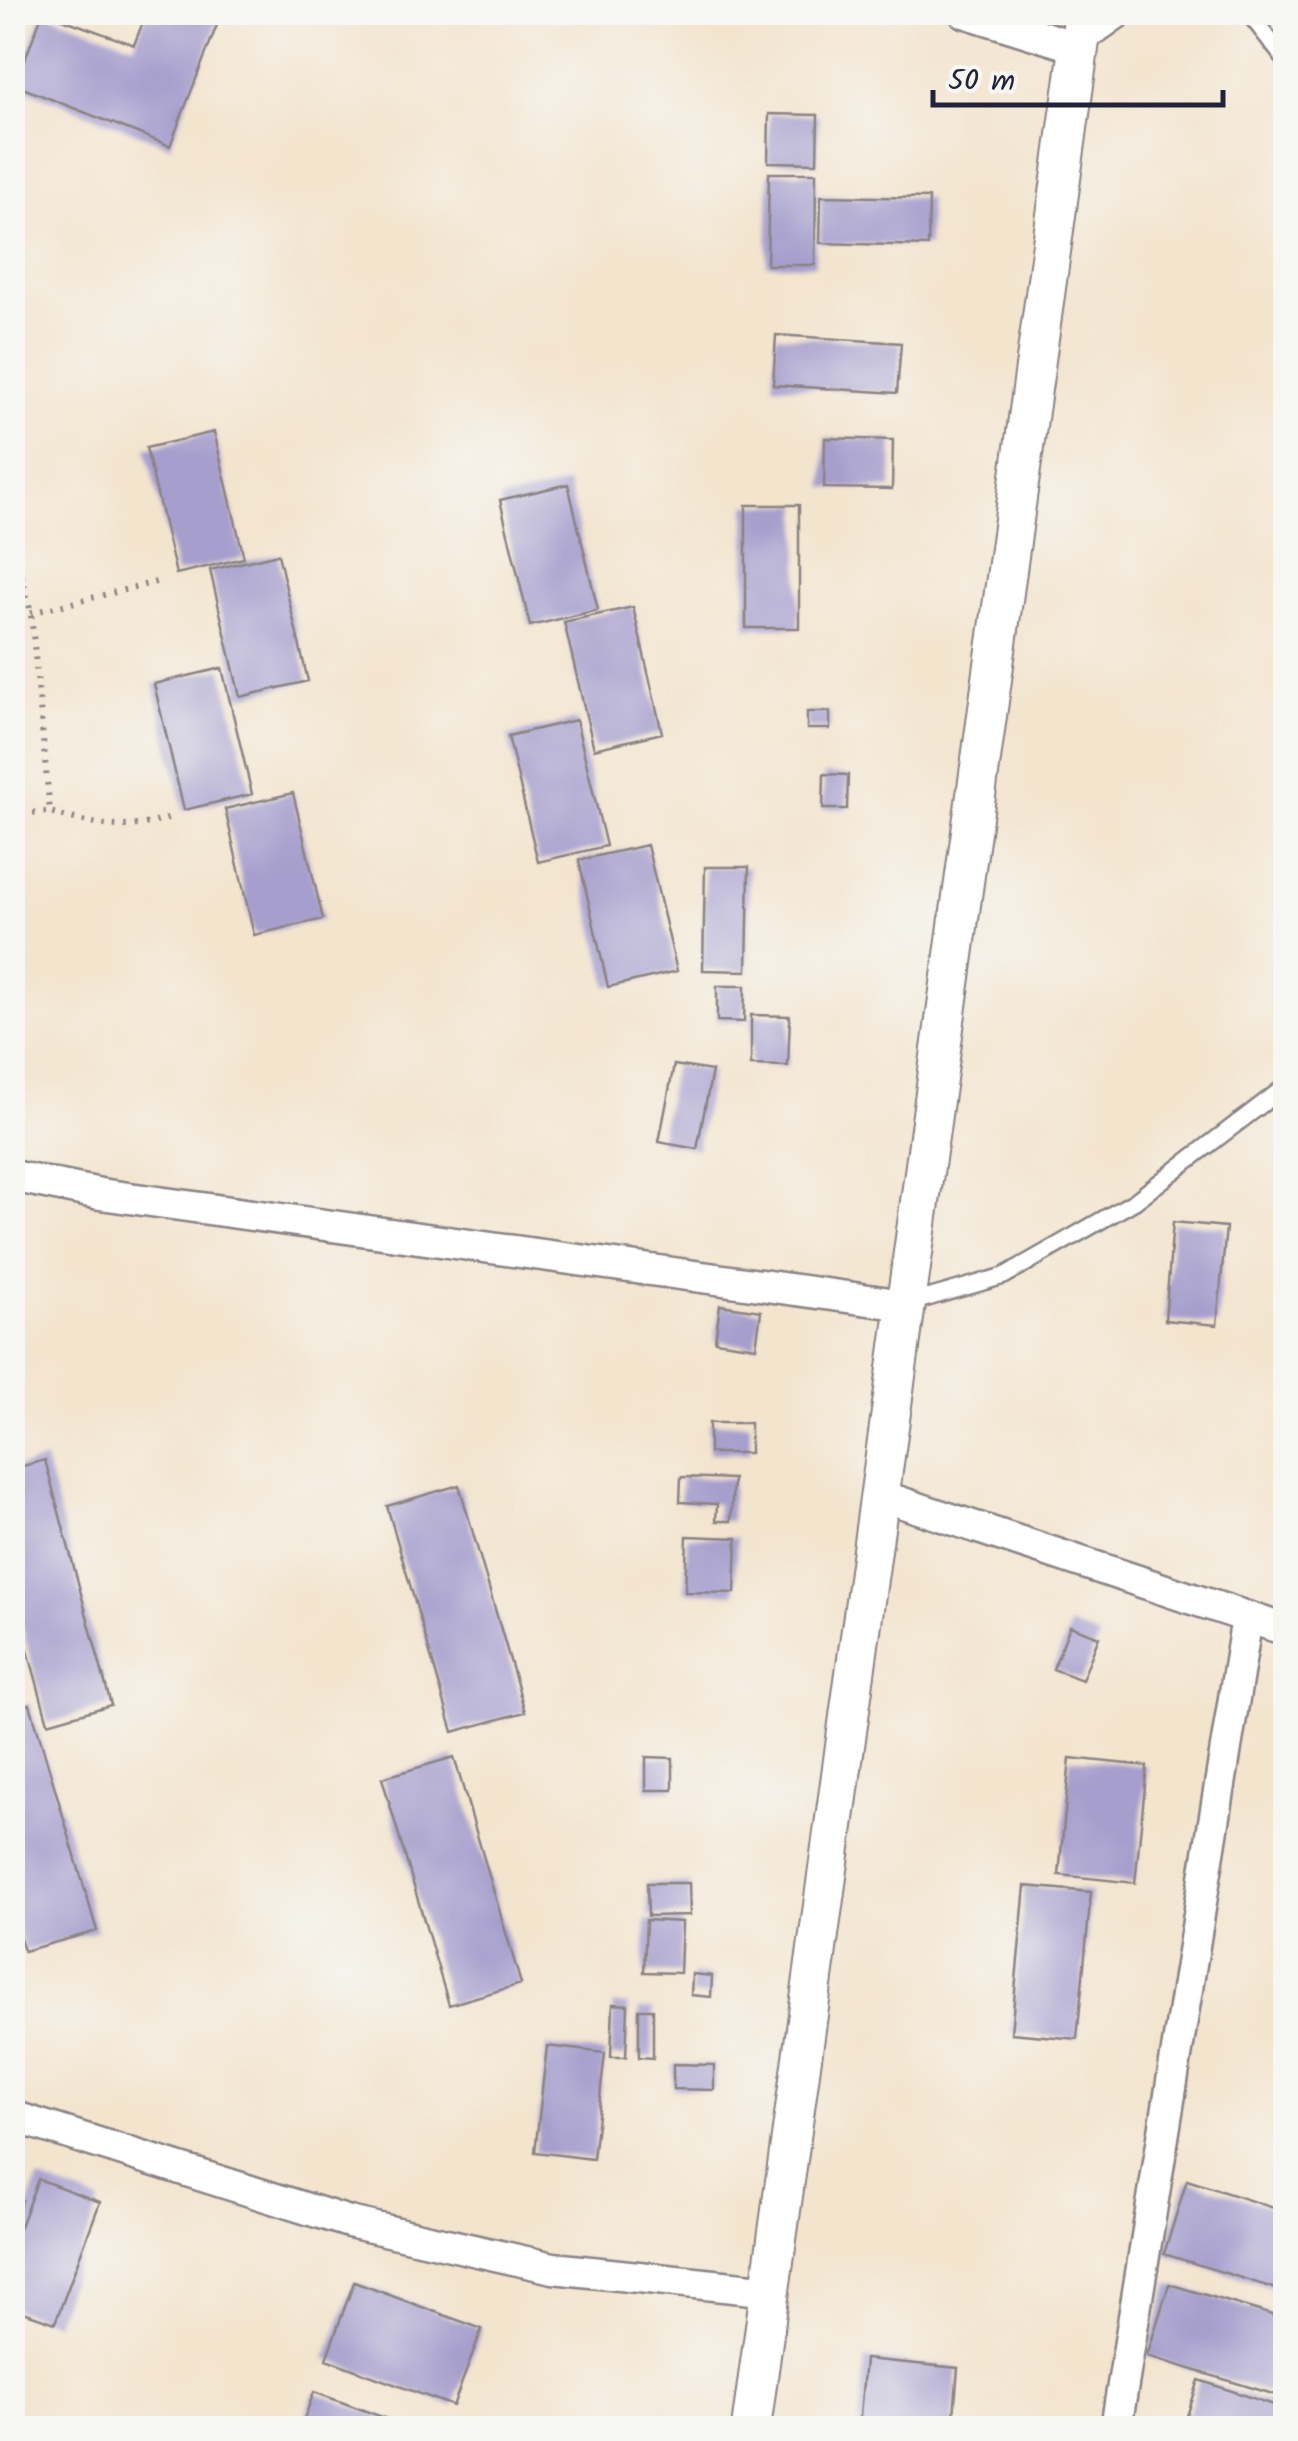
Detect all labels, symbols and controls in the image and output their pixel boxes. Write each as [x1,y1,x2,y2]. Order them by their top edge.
scale bar [933,45,1223,107]
text: 50 m [948,58,1015,106]

